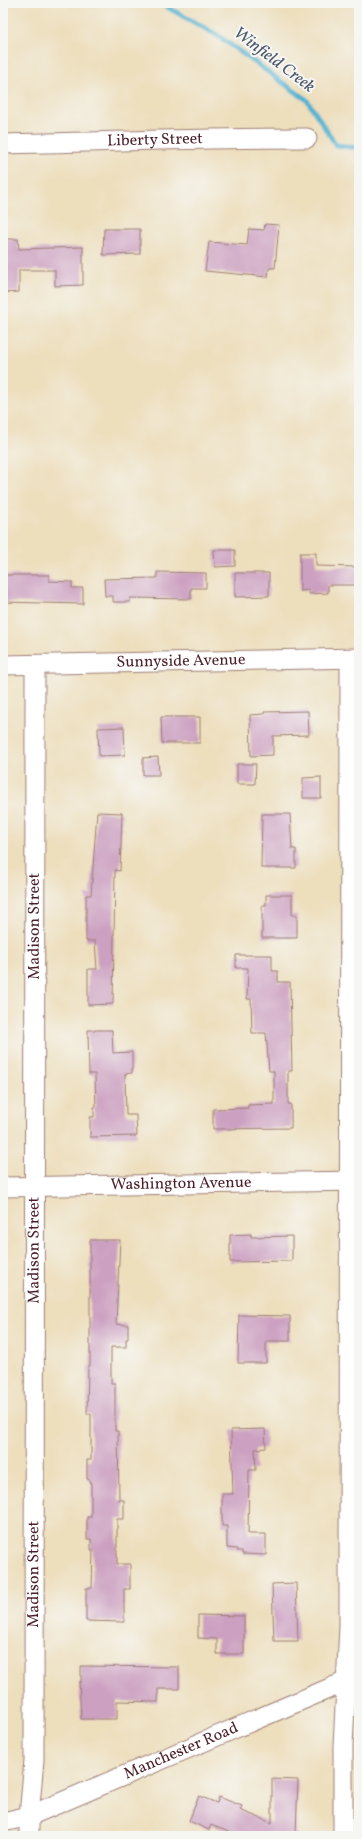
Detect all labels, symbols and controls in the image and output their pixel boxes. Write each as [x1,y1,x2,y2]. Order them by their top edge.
water label: Winfield Creek [228,22,320,98]
street label: Liberty Street [107,128,204,152]
street label: Sunnyside Avenue [116,649,246,674]
street label: Madison Street [24,872,46,980]
street label: Washington Avenue [110,1172,252,1196]
street label: Madison Street [23,1196,46,1304]
street label: Madison Street [23,1520,45,1628]
street label: Manchester Road [121,1717,242,1785]

